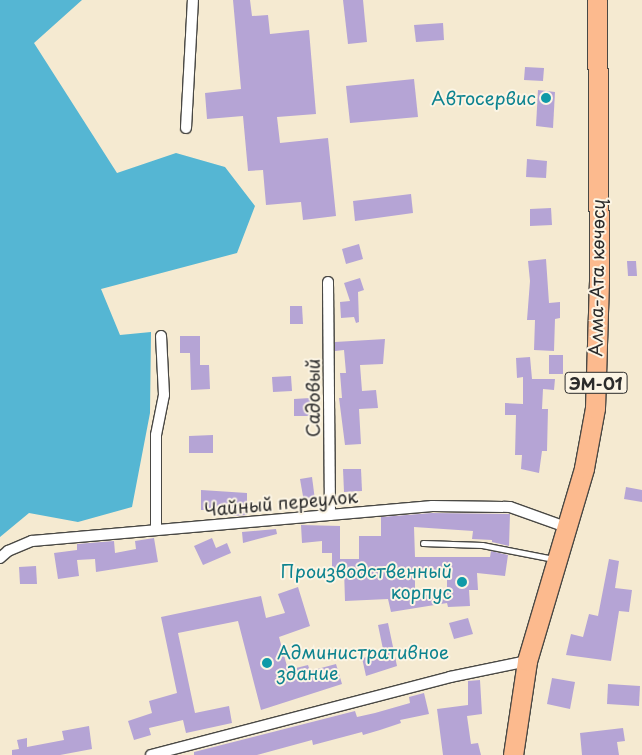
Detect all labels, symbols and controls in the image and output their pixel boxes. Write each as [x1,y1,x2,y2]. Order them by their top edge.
place label: Автосервис [431,87,536,109]
marker: Автосервис [540,92,552,104]
street label: Алма-Ата көчөсү [585,199,609,357]
street label: Садовый [302,359,324,437]
road number: ЭМ-01 [564,369,628,396]
street label: Чайный переулок [203,485,359,521]
place label: Производственный корпус [281,561,452,604]
marker: Производственный корпус [456,576,468,588]
place label: Административное здание [277,642,449,684]
marker: Административное здание [261,657,273,669]

